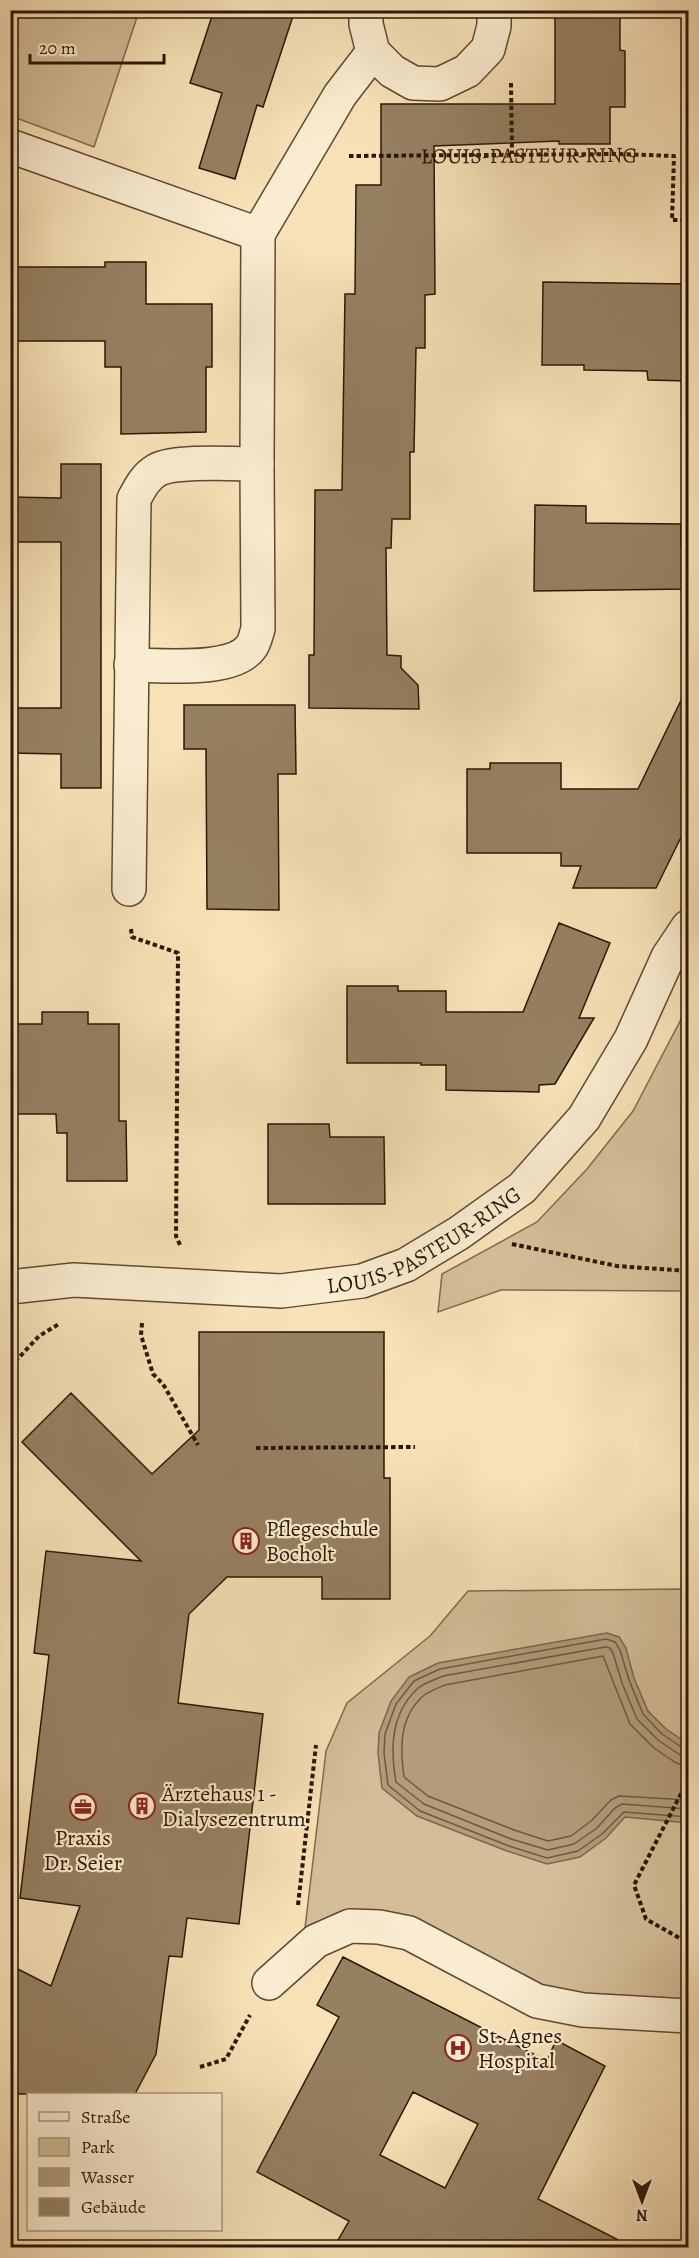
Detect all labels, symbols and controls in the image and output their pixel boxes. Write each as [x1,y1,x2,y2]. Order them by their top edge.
scale bar [30,27,164,65]
text: 20 m [39,36,76,60]
street label: LOUIS-PASTEUR-RING [421,140,638,171]
street label: LOUIS-PASTEUR-RING [325,1180,527,1301]
place label: Pflegeschule Bocholt [266,1514,378,1569]
building icon: Pflegeschule Bocholt [231,1526,261,1556]
place label: Ärztehaus 1 - Dialysezentrum [161,1779,306,1834]
building icon: Ärztehaus 1 - Dialysezentrum [127,1791,157,1821]
office icon: Praxis Dr. Seier [68,1792,98,1822]
place label: Praxis Dr. Seier [44,1823,122,1878]
place label: St. Agnes Hospital [478,2021,562,2076]
hospital icon: St. Agnes Hospital [443,2033,473,2063]
legend [27,2093,222,2231]
text: Straße [81,2105,130,2129]
text: Park [81,2135,115,2159]
text: Wasser [80,2165,134,2189]
north arrow [612,2171,672,2231]
text: Gebäude [81,2195,146,2219]
text: N [636,2204,648,2226]

